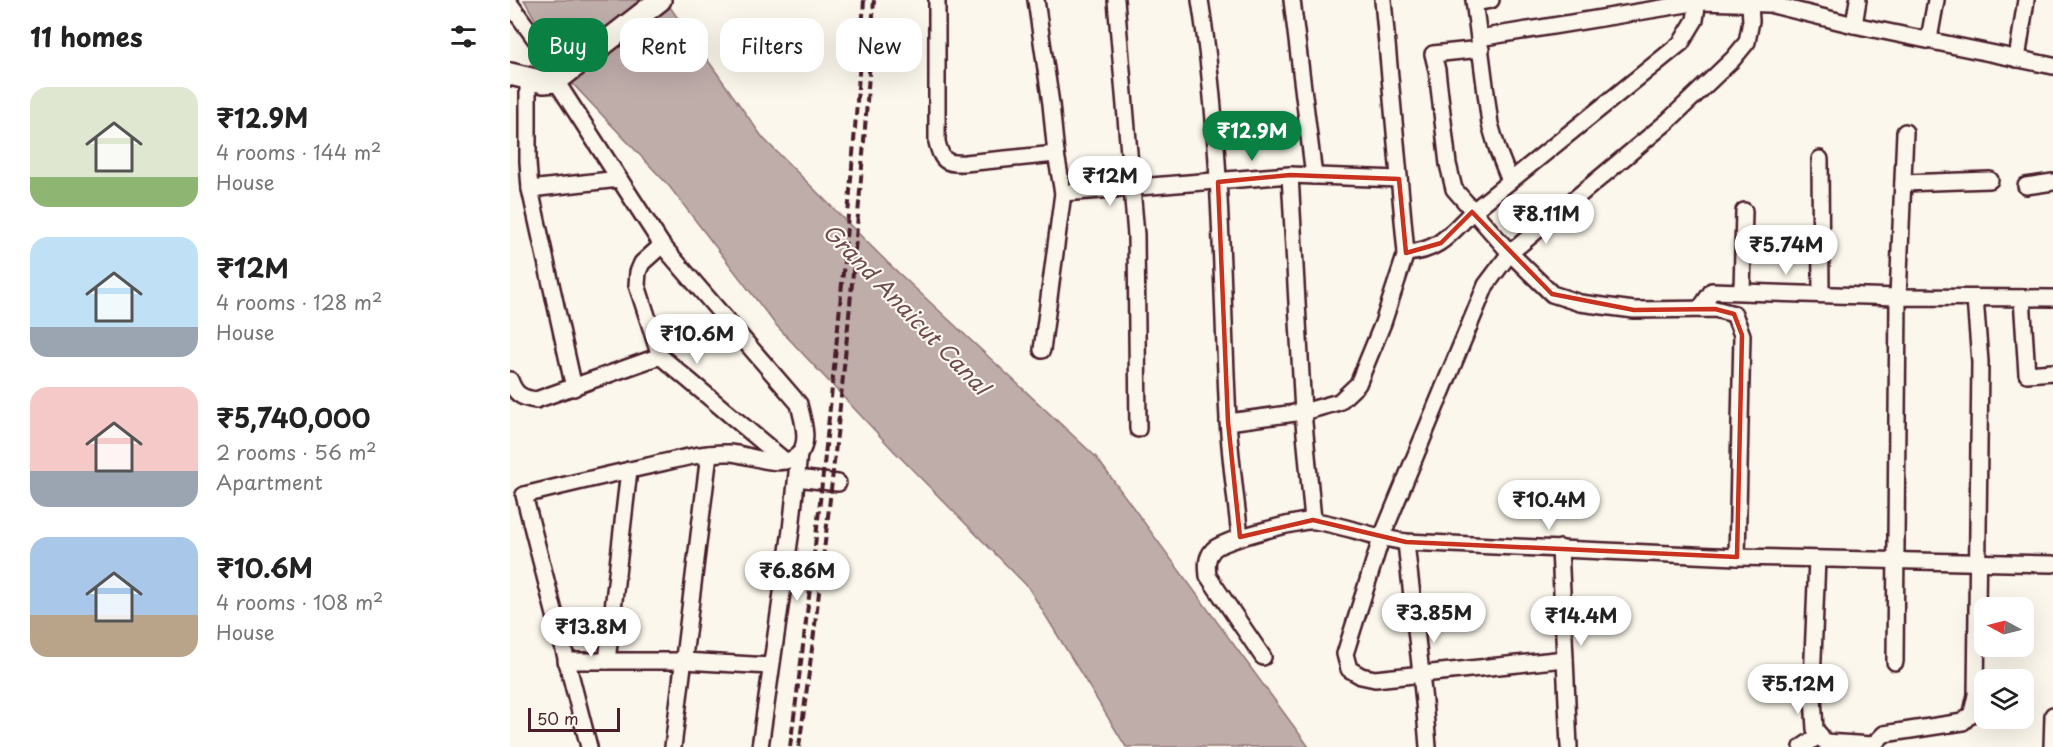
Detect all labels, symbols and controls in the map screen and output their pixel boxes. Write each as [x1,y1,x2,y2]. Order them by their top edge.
text: 11 homes [30,17,143,56]
chip: Buy [528,18,608,72]
chip: Rent [620,18,708,72]
chip: Filters [720,18,824,72]
chip: New [836,18,922,72]
icon: filters [447,20,480,53]
text: ₹12.9M [216,98,308,137]
icon: home [78,111,150,183]
pin: ₹12.9M [1203,111,1301,162]
text: ₹12.9M [1216,115,1288,145]
text: 4 rooms · 144 m² [216,137,381,167]
pin: ₹12M [1074,156,1146,207]
text: ₹12M [1082,160,1138,190]
text: House [216,167,275,197]
pin: ₹8.11M [1497,194,1595,245]
text: ₹8.11M [1512,198,1580,228]
water label: Grand Anaicut Canal [816,215,1000,403]
pin: ₹5.74M [1737,225,1835,276]
text: ₹5.74M [1749,229,1823,259]
text: ₹12M [216,248,289,287]
icon: home [78,261,150,333]
text: 4 rooms · 128 m² [216,287,382,317]
pin: ₹10.6M [648,314,746,365]
text: House [216,317,275,347]
text: ₹10.6M [660,318,734,348]
text: ₹5,740,000 [216,398,371,437]
icon: home [78,411,150,483]
text: 2 rooms · 56 m² [216,437,377,467]
text: Apartment [216,467,323,497]
pin: ₹10.4M [1500,480,1598,531]
text: ₹10.4M [1512,484,1586,514]
text: ₹10.6M [216,548,313,587]
pin: ₹6.86M [748,551,846,602]
text: ₹6.86M [759,555,835,585]
icon: home [78,561,150,633]
text: 4 rooms · 108 m² [216,587,383,617]
pin: ₹3.85M [1385,593,1483,644]
pin: ₹14.4M [1532,596,1630,647]
text: ₹3.85M [1396,597,1472,627]
north arrow [1974,597,2034,657]
map controls [1974,597,2034,729]
text: ₹14.4M [1544,600,1618,630]
pin: ₹13.8M [542,607,640,658]
text: ₹13.8M [555,611,627,641]
text: House [216,617,275,647]
pin: ₹5.12M [1749,664,1847,715]
text: ₹5.12M [1761,668,1835,698]
button: layers [1974,669,2034,729]
scale bar [528,705,620,732]
text: 50 m [537,706,578,730]

